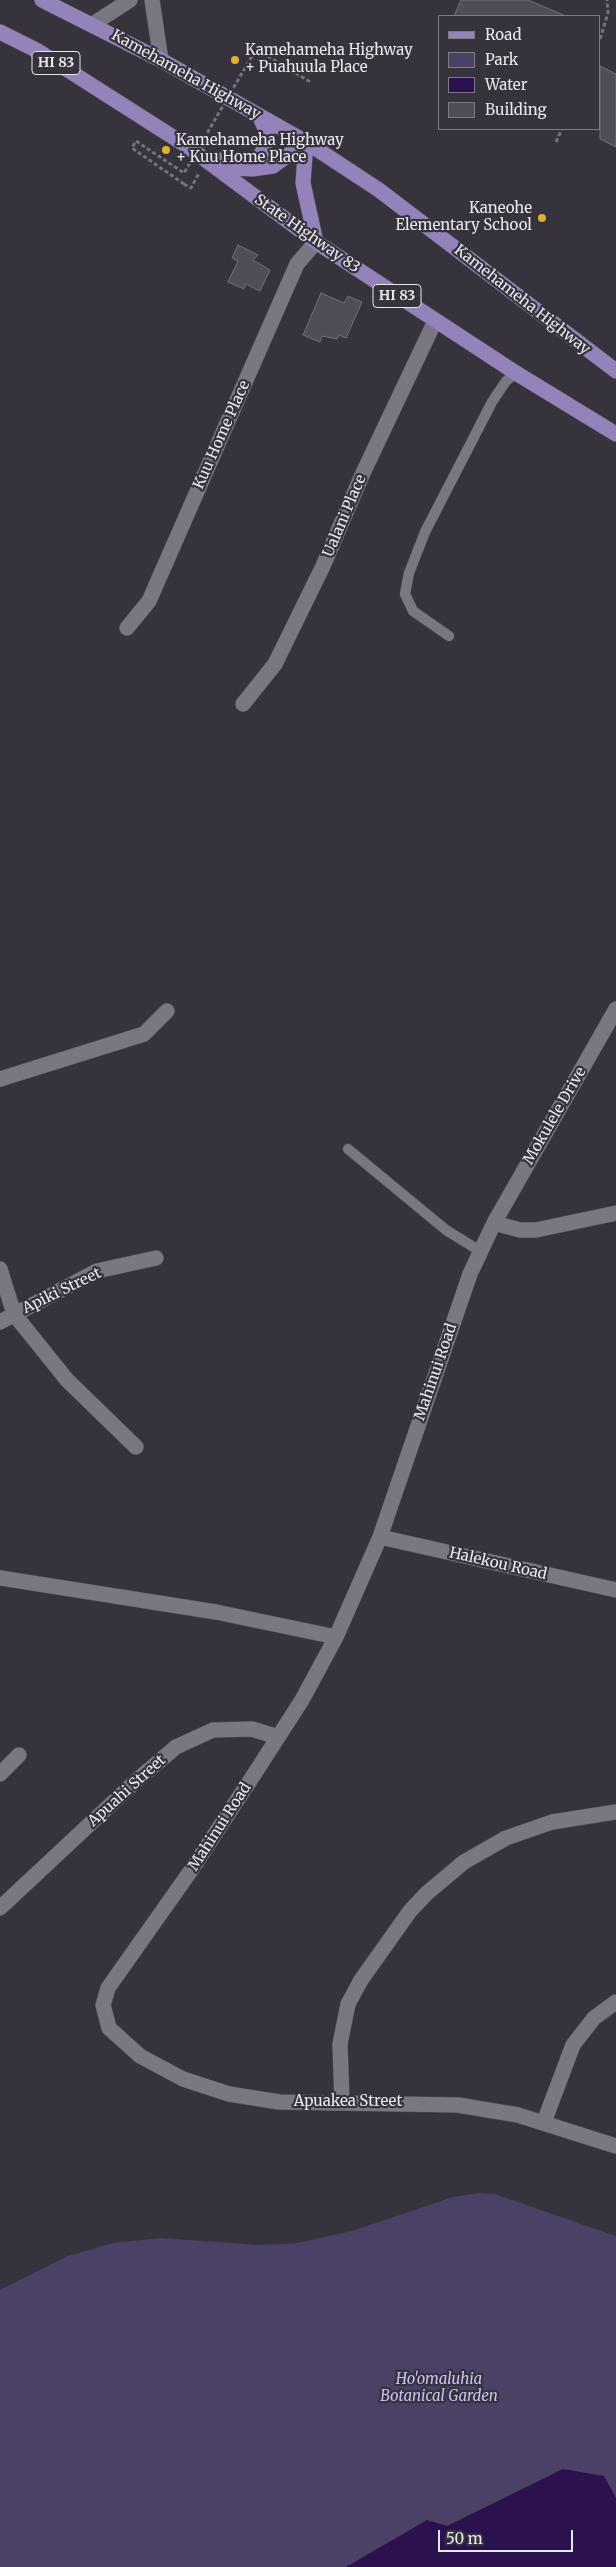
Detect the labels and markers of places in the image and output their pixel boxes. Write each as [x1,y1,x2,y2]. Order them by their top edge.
place label: Kamehameha Highway + Puahuula Place [245,42,413,77]
marker: Kamehameha Highway + Puahuula Place [229,54,241,66]
place label: Kamehameha Highway + Kuu Home Place [176,132,344,167]
marker: Kamehameha Highway + Kuu Home Place [160,144,172,156]
place label: Kaneohe Elementary School [395,200,532,235]
marker: Kaneohe Elementary School [536,212,548,224]

